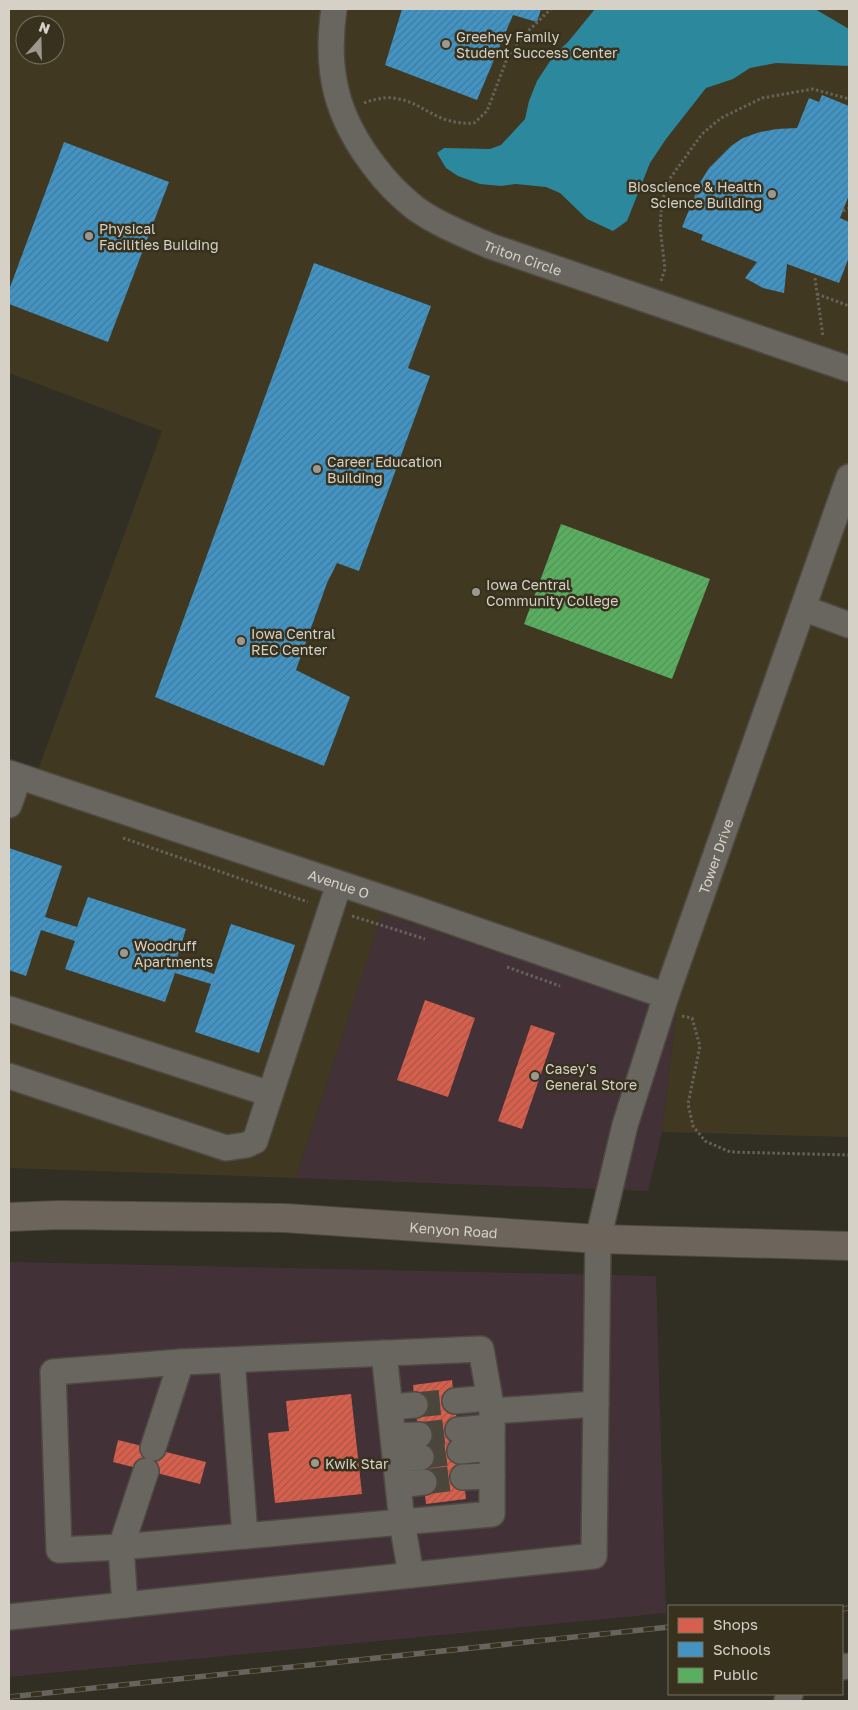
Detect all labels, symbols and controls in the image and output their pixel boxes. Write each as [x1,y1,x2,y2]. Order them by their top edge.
north arrow [15,15,65,65]
text: N [37,18,53,37]
place label: Greehey Family Student Success Center [456,28,618,61]
marker: Greehey Family Student Success Center [440,38,452,50]
place label: Bioscience & Health Science Building [628,178,762,211]
marker: Bioscience & Health Science Building [766,188,778,200]
place label: Physical Facilities Building [99,220,219,253]
marker: Physical Facilities Building [83,230,95,242]
street label: Triton Circle [481,236,564,279]
place label: Career Education Building [327,453,442,486]
marker: Career Education Building [311,463,323,475]
place label: Iowa Central Community College [486,576,618,609]
marker: Iowa Central Community College [470,586,482,598]
place label: Iowa Central REC Center [251,625,336,658]
marker: Iowa Central REC Center [235,635,247,647]
street label: Tower Drive [694,816,736,896]
street label: Avenue O [306,865,372,901]
place label: Woodruff Apartments [134,937,213,970]
marker: Woodruff Apartments [118,947,130,959]
place label: Casey's General Store [545,1060,637,1093]
marker: Casey's General Store [529,1070,541,1082]
street label: Kenyon Road [409,1218,498,1241]
place label: Kwik Star [325,1455,389,1472]
marker: Kwik Star [309,1457,321,1469]
legend [668,1605,843,1695]
text: Shops [713,1615,758,1633]
text: Schools [713,1640,771,1658]
text: Public [713,1665,758,1683]

